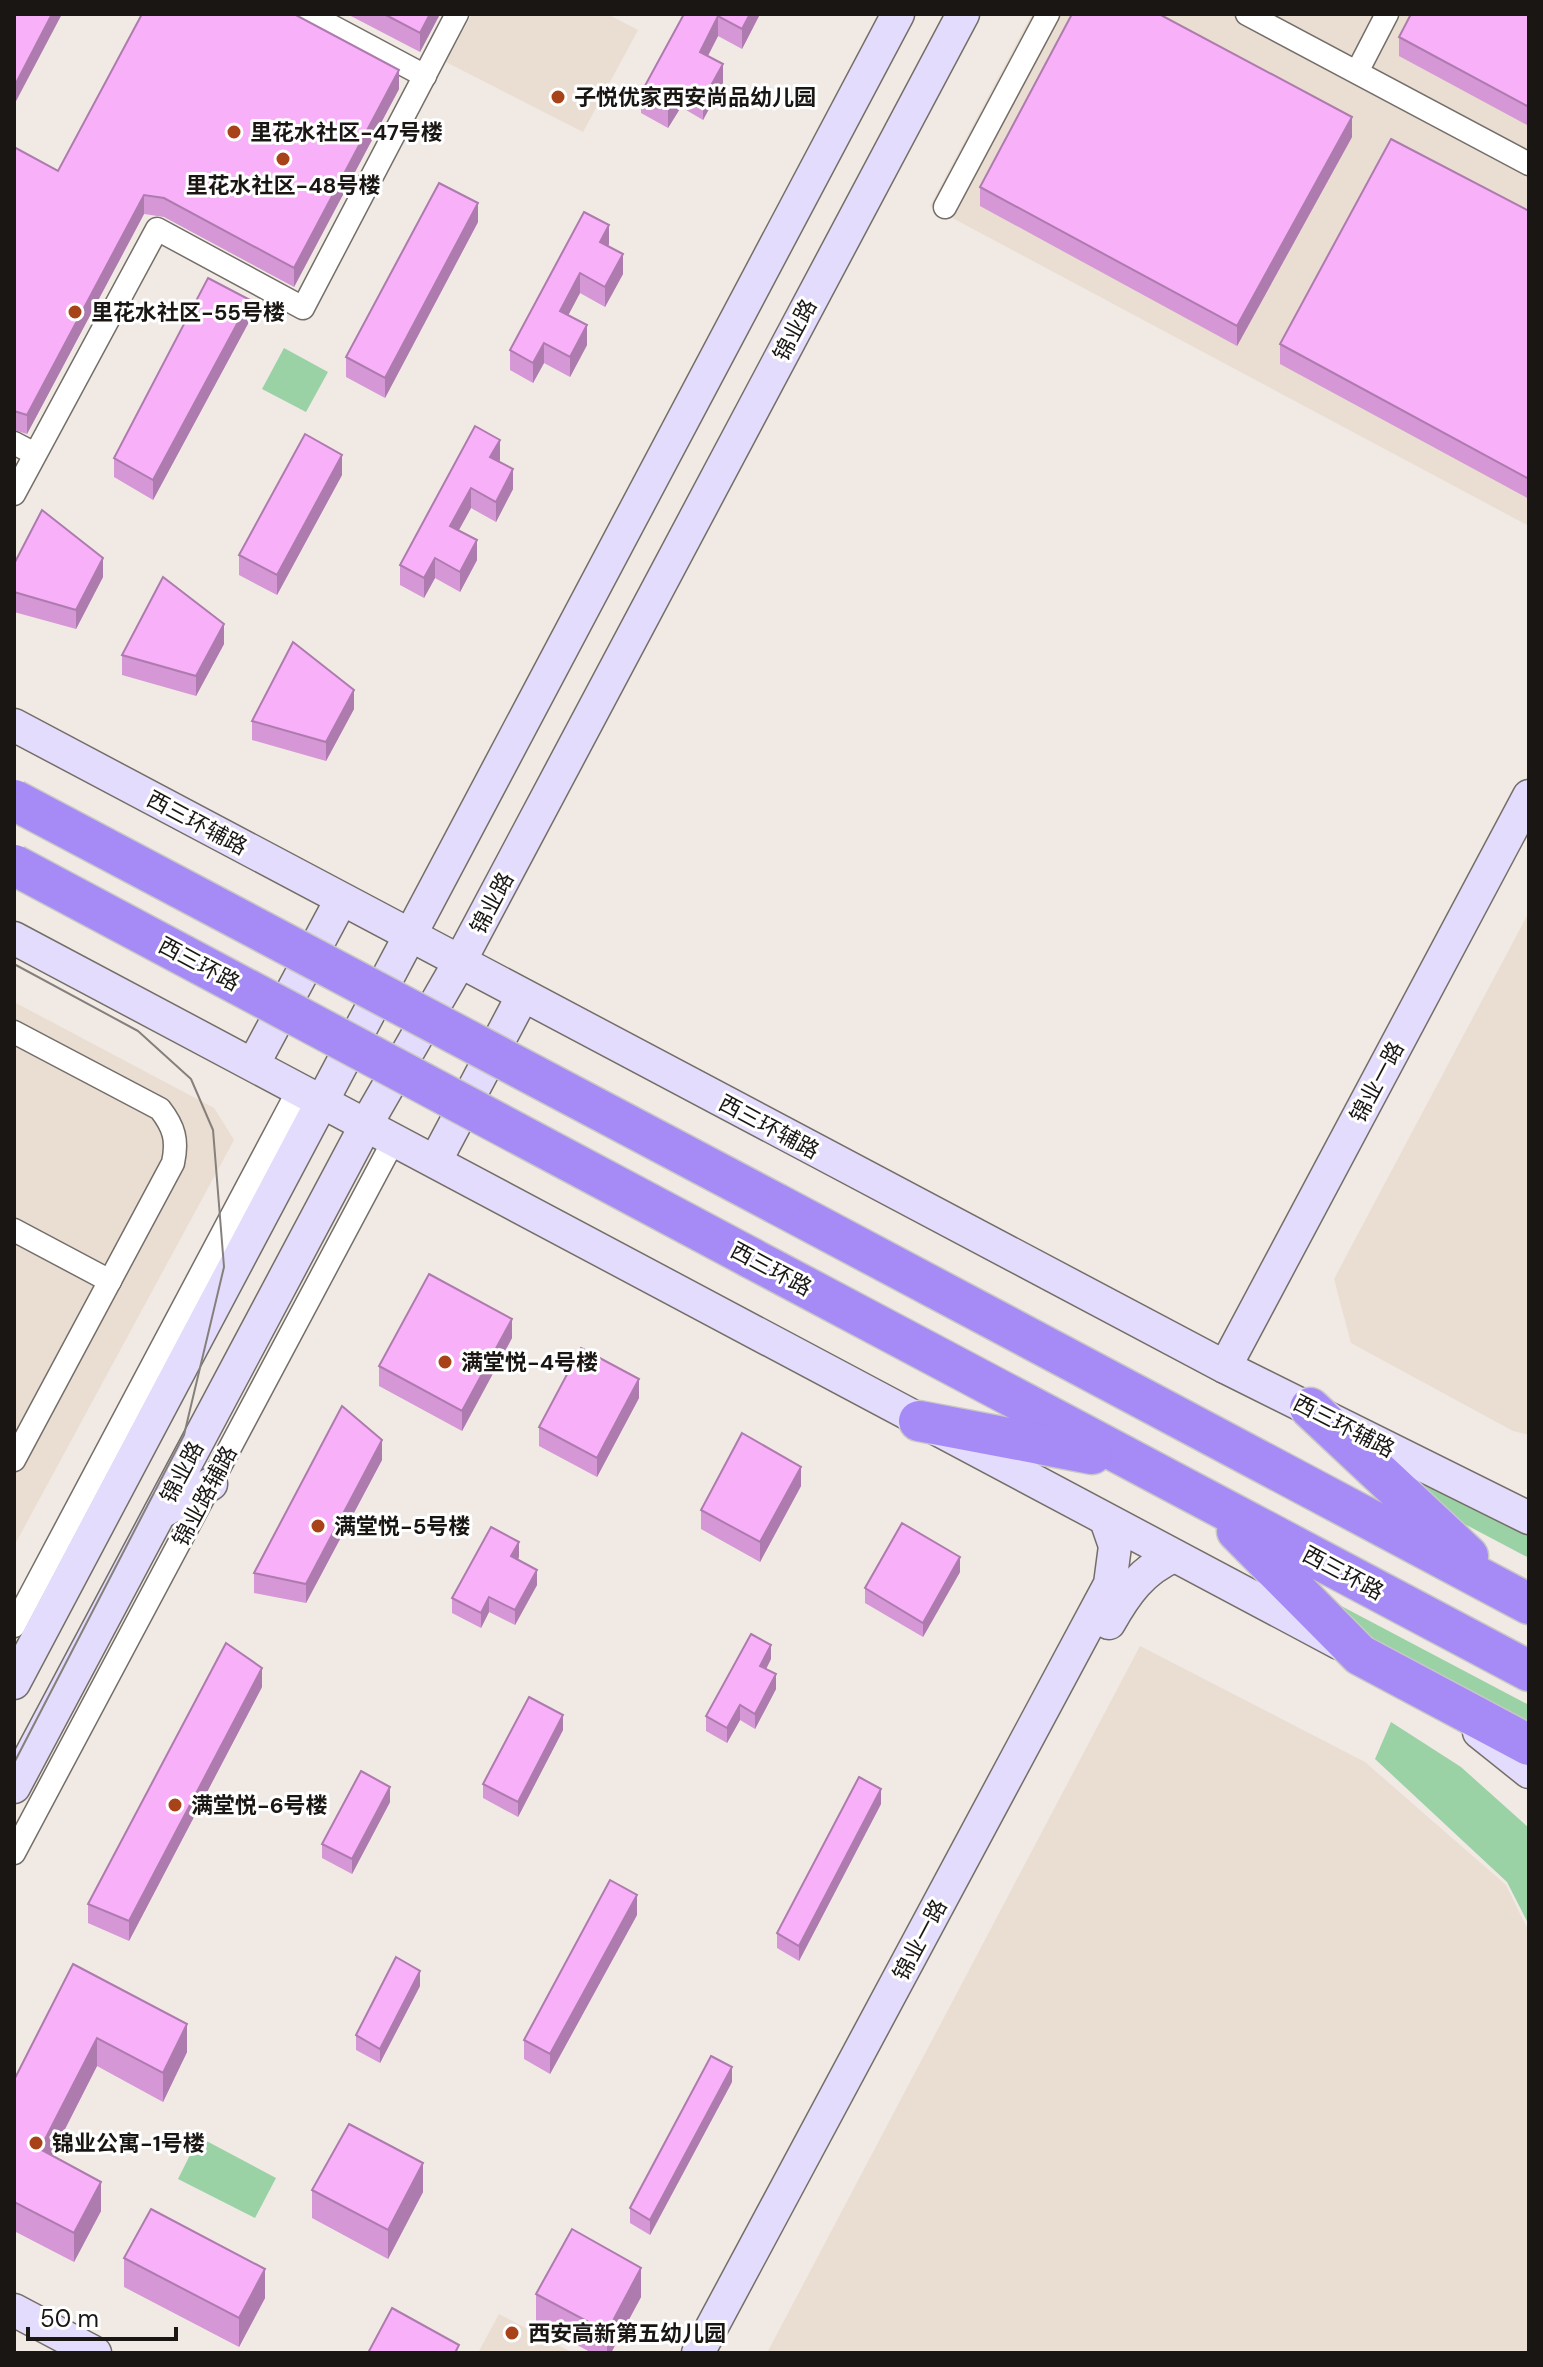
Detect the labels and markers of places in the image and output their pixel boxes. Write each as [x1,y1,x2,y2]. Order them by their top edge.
place label: 子悦优家西安尚品幼儿园 [574,83,816,112]
marker: 子悦优家西安尚品幼儿园 [549,88,567,106]
place label: 里花水社区-47号楼 [250,118,443,147]
marker: 里花水社区-47号楼 [225,123,243,141]
marker: 里花水社区-48号楼 [274,150,292,168]
place label: 里花水社区-48号楼 [186,171,380,200]
place label: 里花水社区-55号楼 [91,298,285,327]
marker: 里花水社区-55号楼 [66,303,84,321]
place label: 满堂悦-4号楼 [461,1348,598,1377]
marker: 满堂悦-4号楼 [436,1353,454,1371]
place label: 满堂悦-5号楼 [334,1512,470,1541]
marker: 满堂悦-5号楼 [309,1517,327,1535]
place label: 满堂悦-6号楼 [191,1791,328,1820]
marker: 满堂悦-6号楼 [166,1796,184,1814]
place label: 锦业公寓-1号楼 [52,2129,205,2158]
marker: 锦业公寓-1号楼 [27,2134,45,2152]
place label: 西安高新第五幼儿园 [528,2319,726,2348]
marker: 西安高新第五幼儿园 [503,2324,521,2342]

